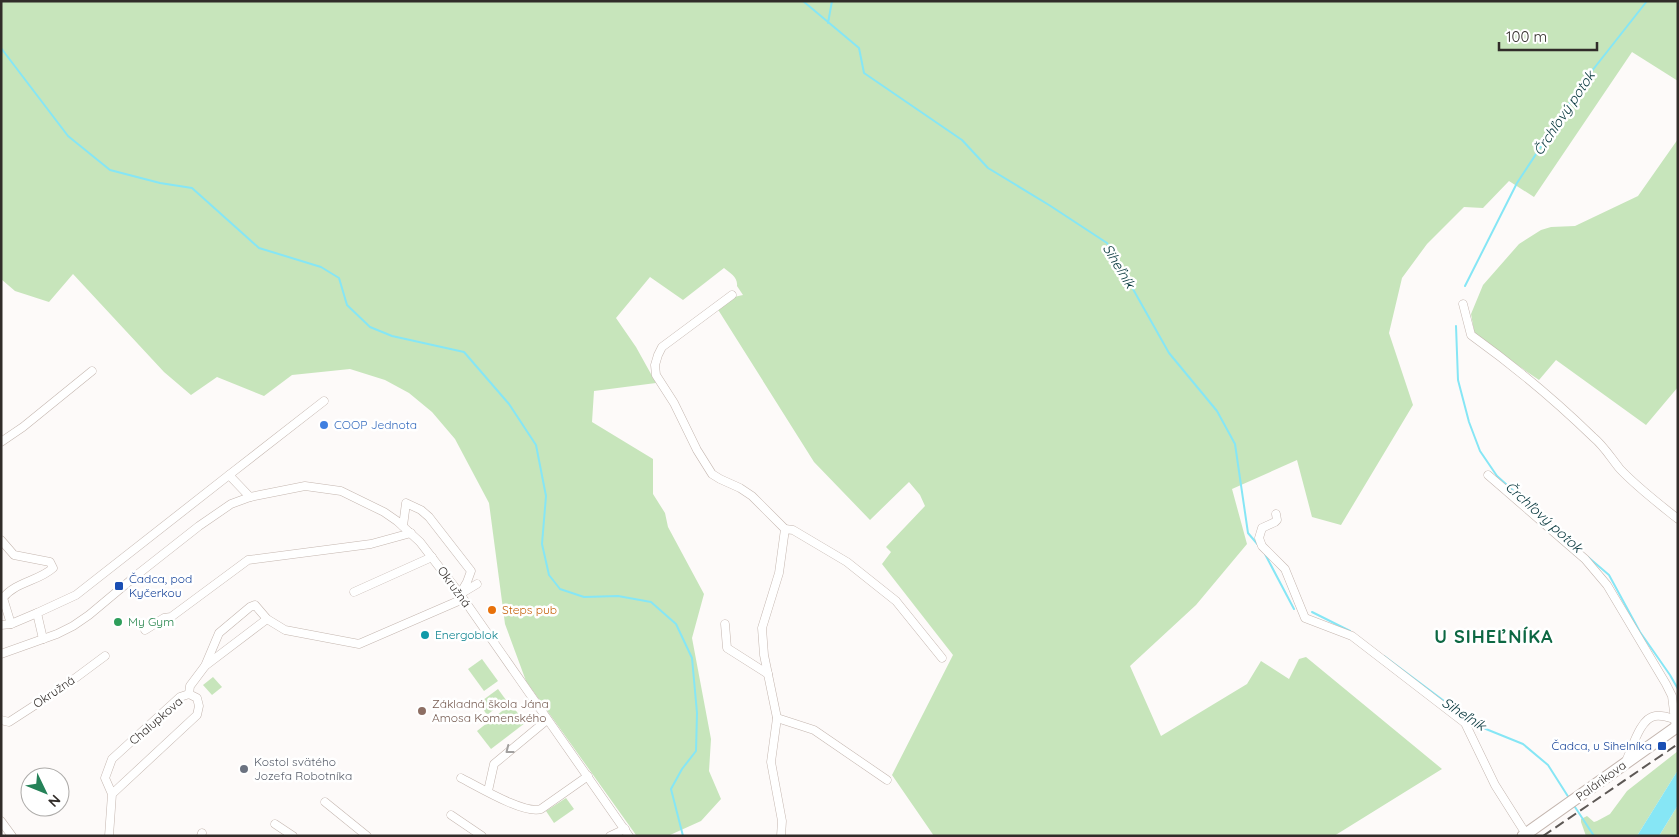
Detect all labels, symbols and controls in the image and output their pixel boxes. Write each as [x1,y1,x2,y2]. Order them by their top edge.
scale bar [1499,20,1596,52]
text: 100 m [1506,27,1547,46]
water label: Črchľový potok [1529,66,1600,159]
water label: Siheľník [1099,240,1140,293]
place label: COOP Jednota [334,417,417,432]
marker: COOP Jednota [318,419,330,431]
water label: Črchľový potok [1502,478,1588,557]
street label: Okružná [435,563,474,610]
place label: Čadca, pod Kyčerkou [129,571,192,600]
marker: Čadca, pod Kyčerkou [113,580,125,592]
place label: Steps pub [502,602,557,617]
marker: Steps pub [486,604,498,616]
place label: My Gym [128,614,174,629]
marker: My Gym [112,616,124,628]
district label: U SIHEĽNÍKA [1434,625,1554,648]
place label: Energoblok [435,627,498,642]
marker: Energoblok [419,629,431,641]
street label: Okružná [30,672,77,711]
street label: Chalupkova [126,693,185,748]
water label: Siheľník [1439,693,1491,736]
place label: Základná škola Jána Amosa Komenského [432,696,549,725]
marker: Základná škola Jána Amosa Komenského [416,705,428,717]
place label: Čadca, u Sihelníka [1552,738,1652,753]
marker: Čadca, u Sihelníka [1656,740,1668,752]
one-way arrow [506,745,515,753]
place label: Kostol svätého Jozefa Robotníka [254,754,352,783]
street label: Palárikova [1573,757,1629,804]
marker: Kostol svätého Jozefa Robotníka [238,763,250,775]
north arrow [20,767,70,817]
text: N [44,791,65,811]

